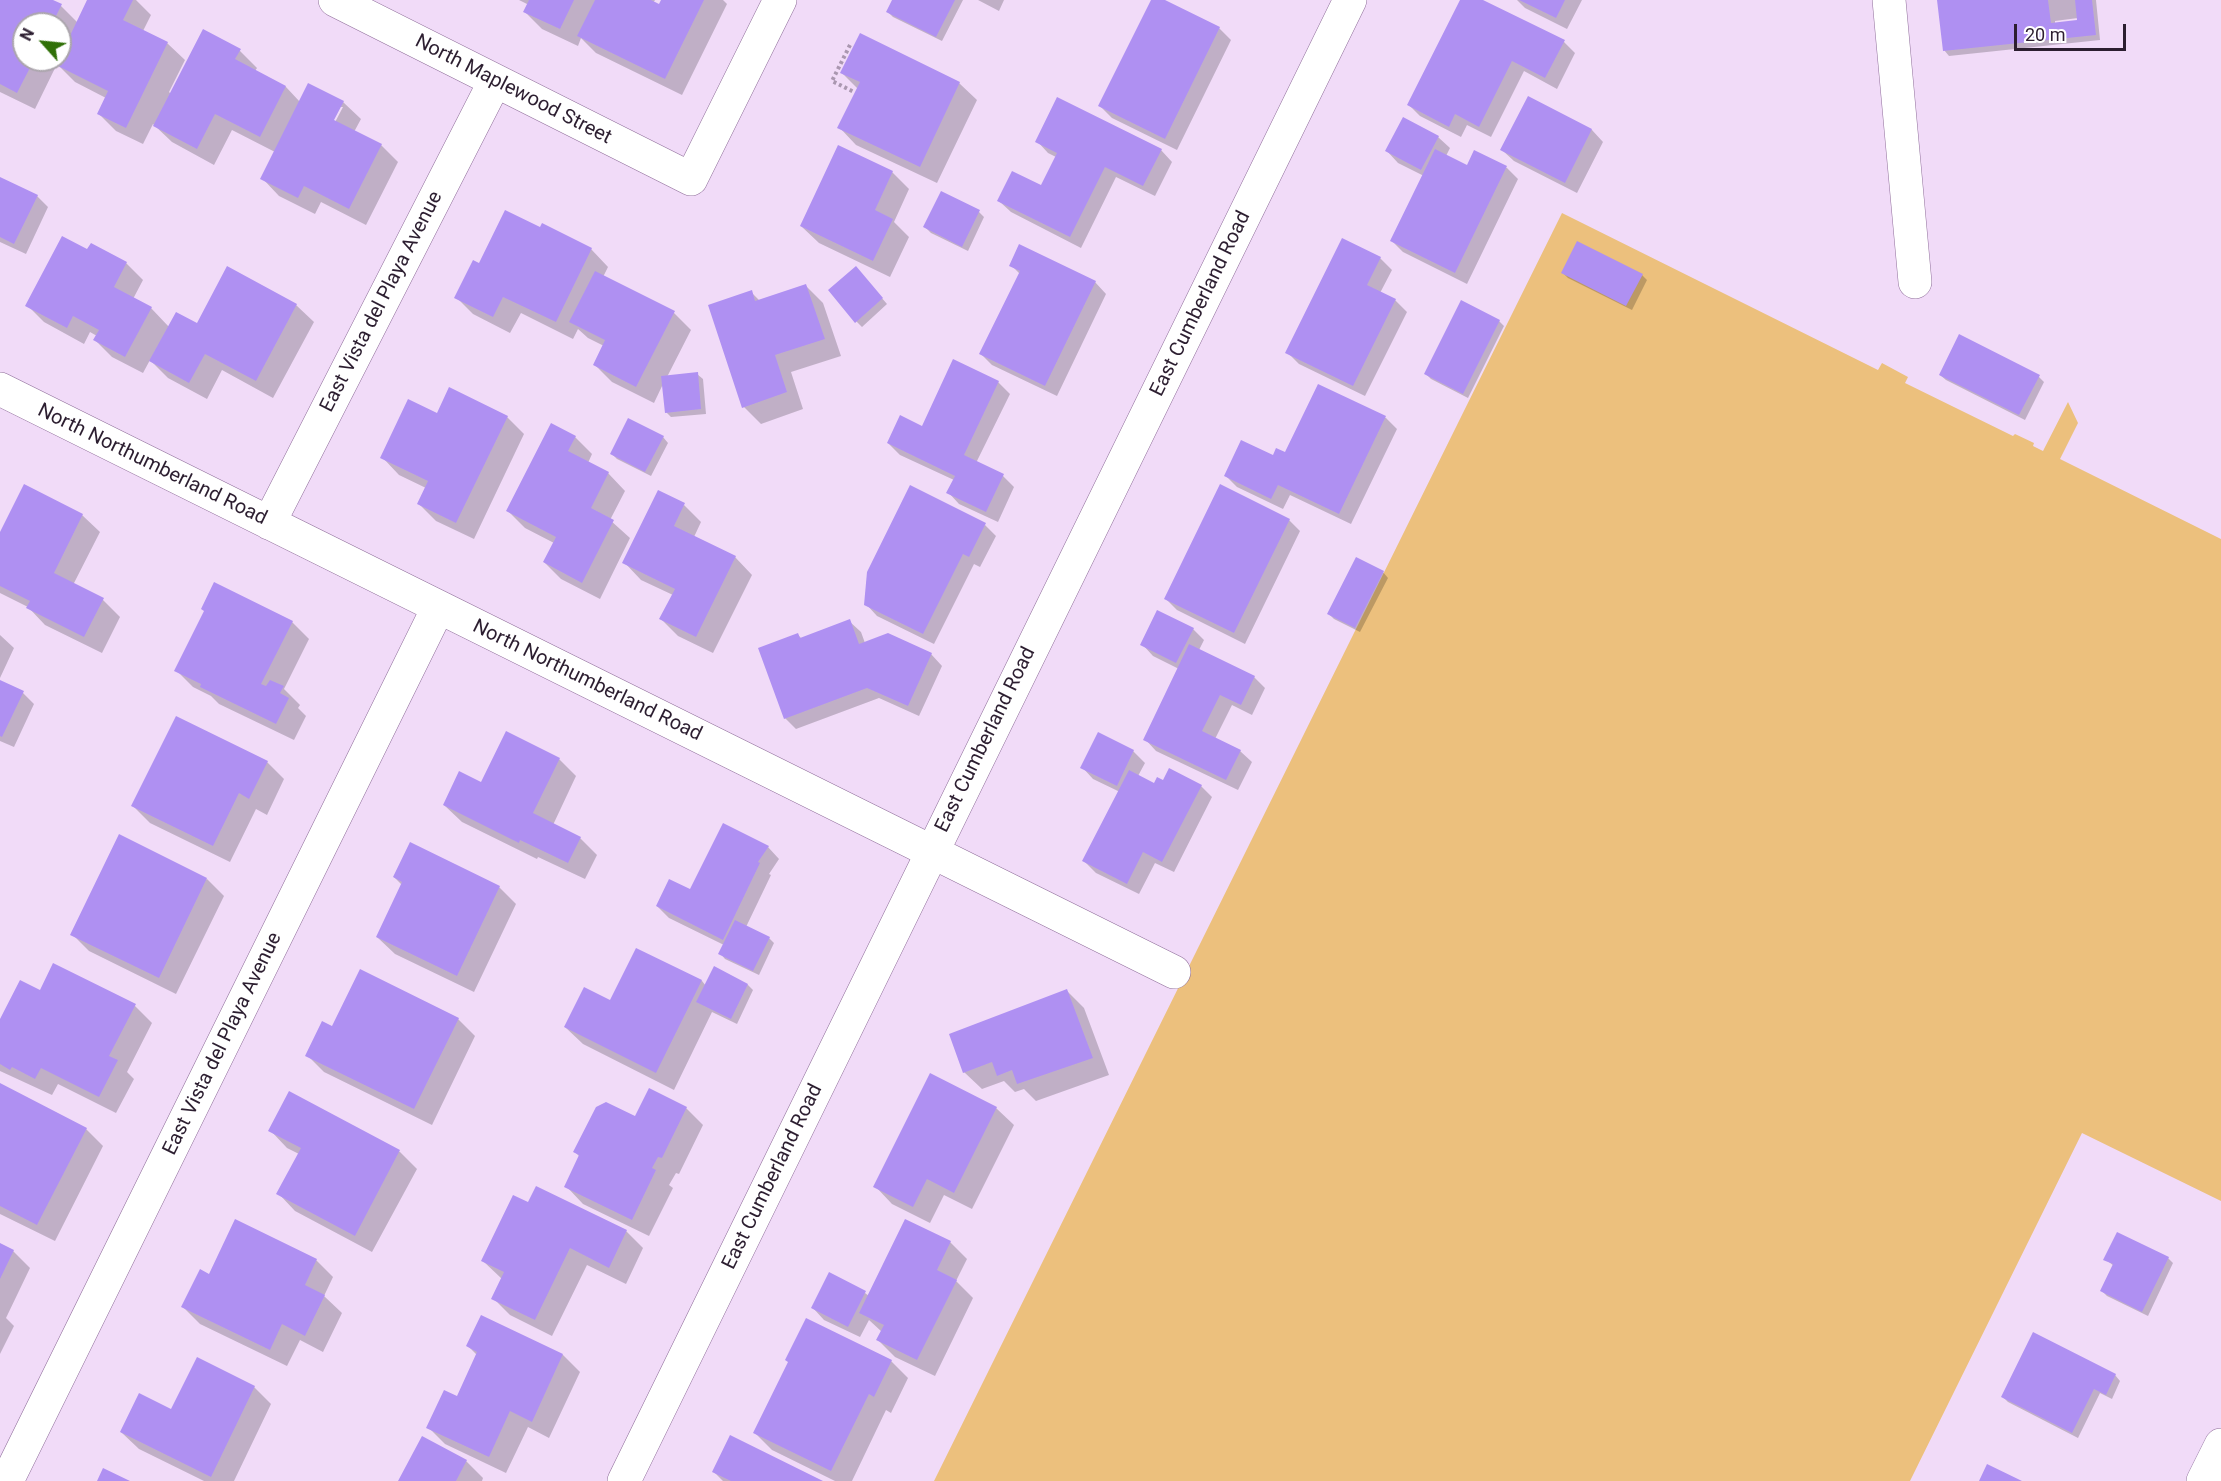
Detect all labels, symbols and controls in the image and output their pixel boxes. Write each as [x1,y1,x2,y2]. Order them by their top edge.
north arrow [12,12,72,72]
scale bar [2017,12,2130,50]
text: 20 m [2025,24,2065,45]
text: N [16,25,38,44]
street label: North Maplewood Street [411,30,615,150]
street label: East Vista del Playa Avenue [316,187,448,417]
street label: East Cumberland Road [1146,207,1256,401]
street label: North Northumberland Road [33,399,271,531]
street label: North Northumberland Road [468,615,706,747]
street label: East Cumberland Road [931,643,1041,837]
street label: East Vista del Playa Avenue [159,929,287,1159]
street label: East Cumberland Road [718,1080,828,1274]

